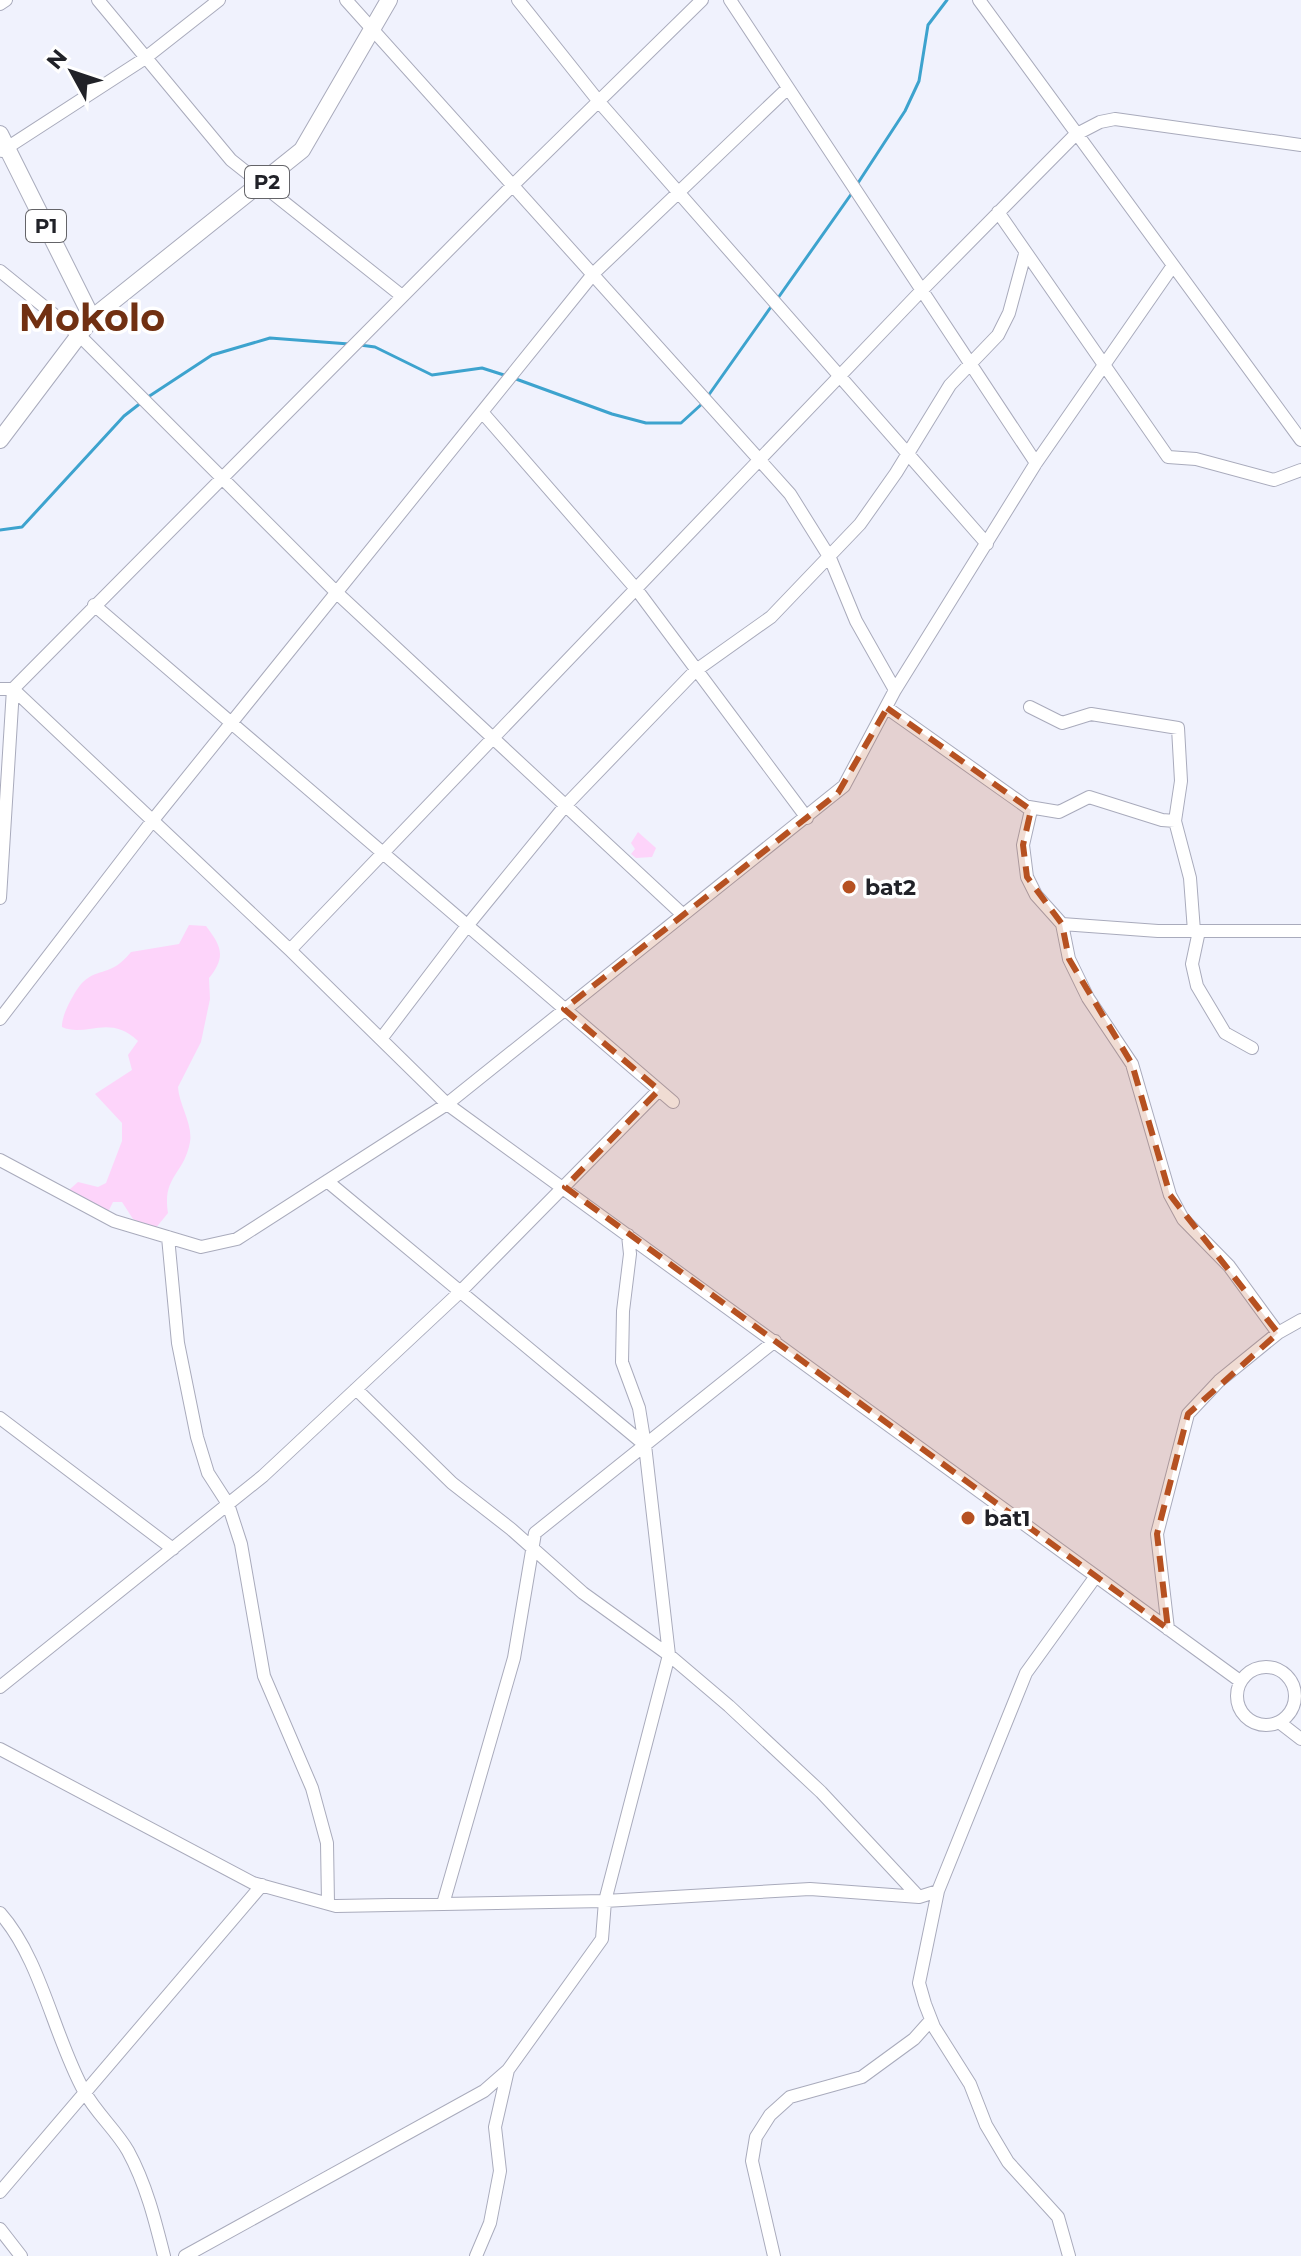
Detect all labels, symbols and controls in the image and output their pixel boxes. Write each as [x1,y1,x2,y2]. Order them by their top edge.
north arrow [32,32,112,112]
text: N [41,44,73,75]
road number: P2 [245,166,289,198]
road number: P1 [26,210,66,242]
district label: Mokolo [19,294,165,341]
place label: bat2 [865,874,916,901]
marker: bat2 [840,878,858,896]
place label: bat1 [984,1505,1030,1532]
marker: bat1 [959,1509,977,1527]

